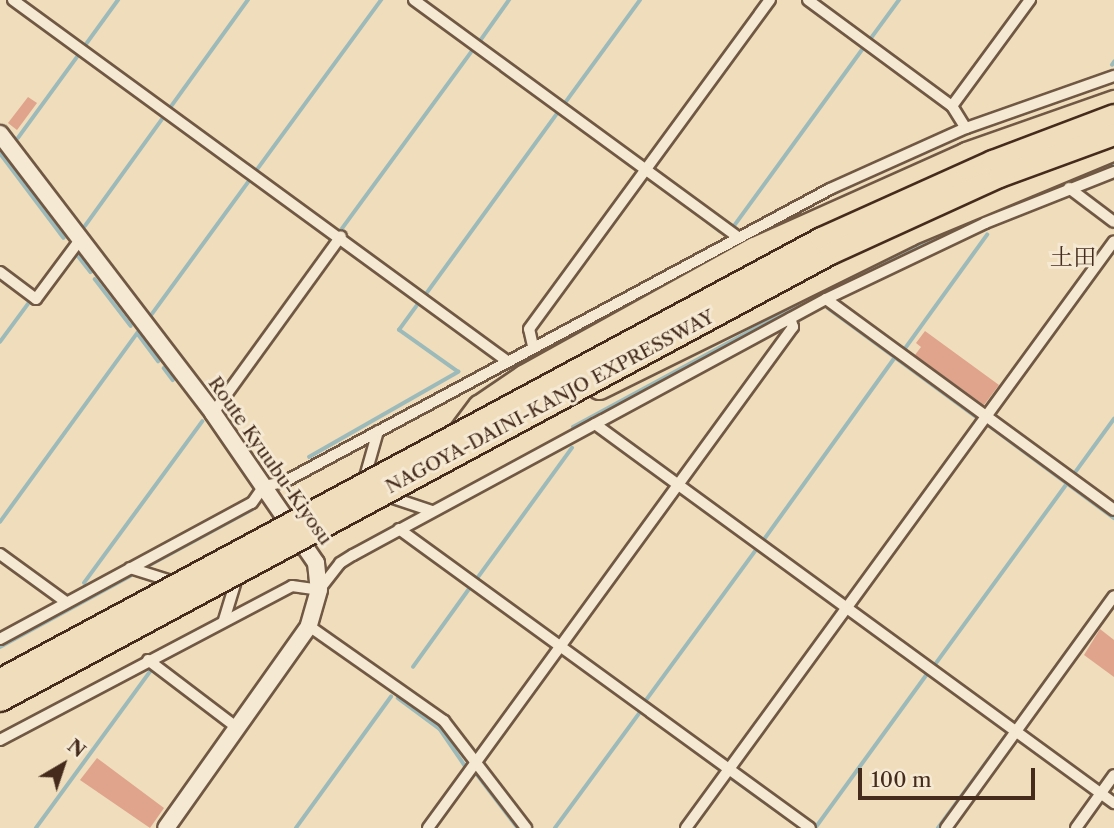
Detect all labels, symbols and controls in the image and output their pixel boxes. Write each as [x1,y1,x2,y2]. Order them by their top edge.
district label: 土田 [1050,243,1096,271]
street label: NAGOYA-DAINI-KANJO EXPRESSWAY [382,305,718,499]
street label: Route Kyuubu-Kiyosu [203,372,337,550]
north arrow [28,730,98,800]
text: N [63,734,90,762]
scale bar [862,754,1039,798]
text: 100 m [871,767,932,792]

